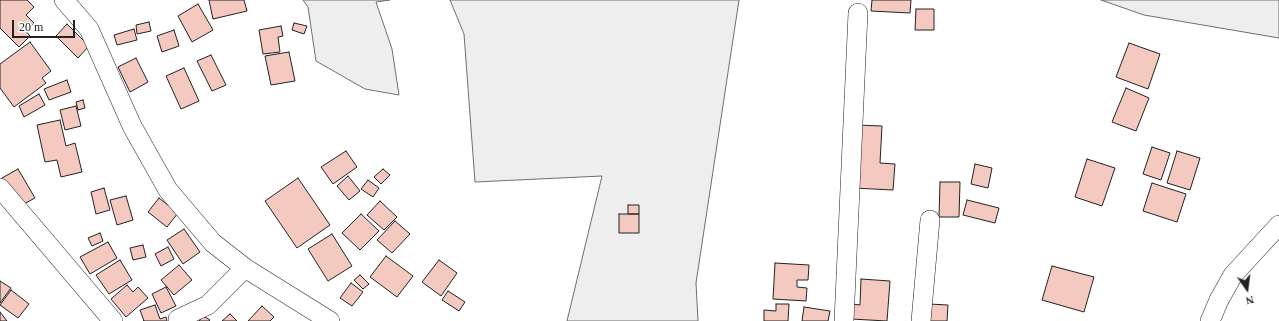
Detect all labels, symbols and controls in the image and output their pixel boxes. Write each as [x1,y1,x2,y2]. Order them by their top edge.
scale bar [14,12,77,38]
text: 20 m [19,20,43,34]
north arrow [1227,269,1267,309]
text: N [1245,294,1255,307]

